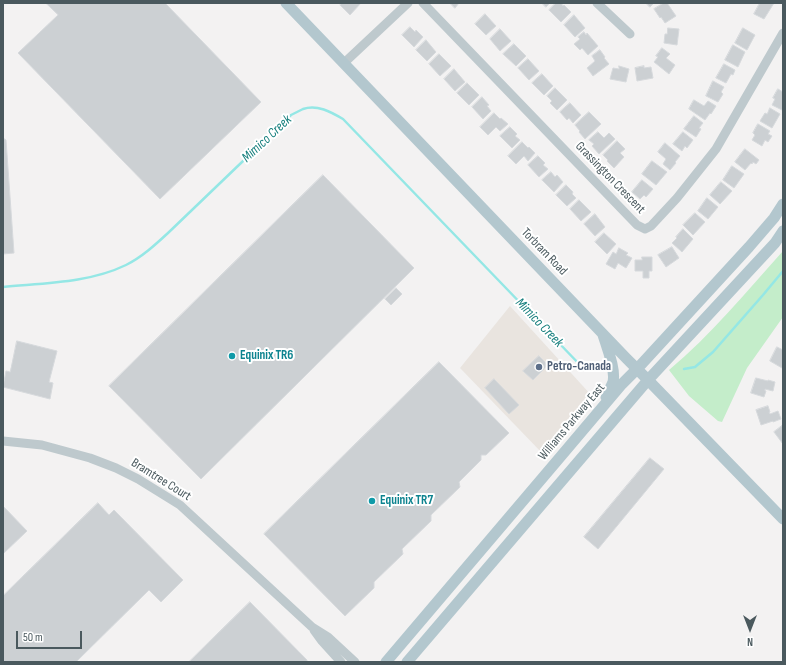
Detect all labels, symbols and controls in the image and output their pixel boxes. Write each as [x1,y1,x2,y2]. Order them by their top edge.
water label: Mimico Creek [239,112,295,166]
street label: Grassington Crescent [572,139,648,217]
street label: Torbram Road [518,225,570,279]
water label: Mimico Creek [511,295,567,351]
place label: Equinix TR6 [240,348,293,364]
marker: Equinix TR6 [227,351,237,361]
place label: Petro-Canada [547,359,611,375]
marker: Petro-Canada [534,362,544,372]
street label: Williams Parkway East [535,380,609,464]
street label: Bramtree Court [128,455,194,505]
place label: Equinix TR7 [380,493,433,509]
marker: Equinix TR7 [367,496,377,506]
north arrow [730,609,770,649]
scale bar [18,623,84,649]
text: 50 m [23,630,43,645]
text: N [747,635,753,648]

